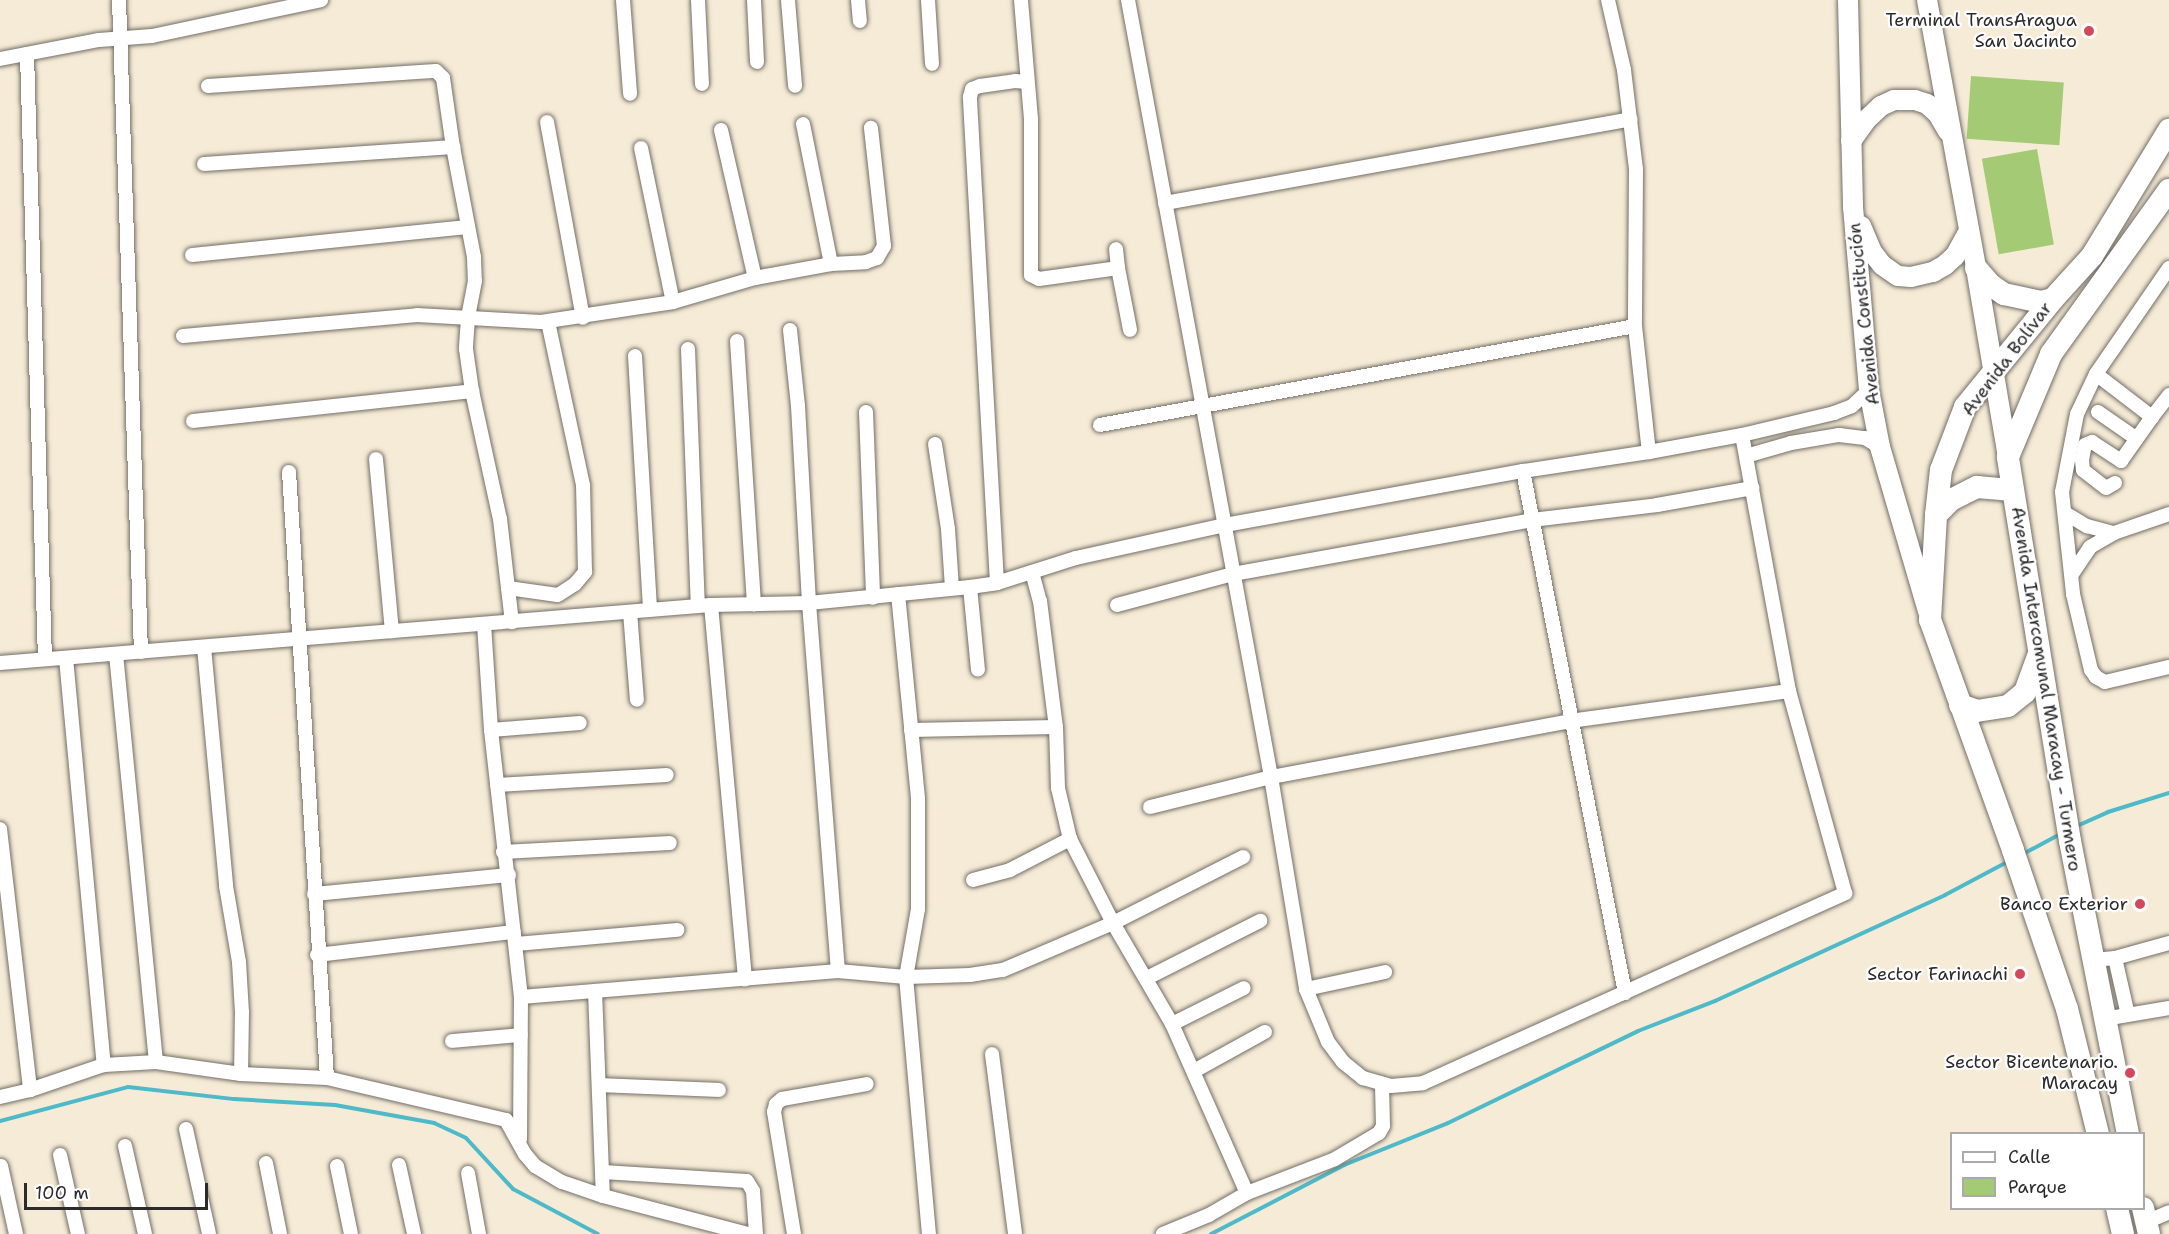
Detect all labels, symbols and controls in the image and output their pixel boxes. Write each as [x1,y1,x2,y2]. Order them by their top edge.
place label: Terminal TransAragua San Jacinto [1885,10,2077,52]
marker: Terminal TransAragua San Jacinto [2082,24,2096,38]
street label: Avenida Constitución [1844,222,1884,406]
street label: Avenida Bolívar [1957,298,2057,420]
street label: Avenida Intercomunal Maracay - Turmero [2006,505,2086,873]
place label: Banco Exterior [2000,893,2128,915]
marker: Banco Exterior [2133,897,2147,911]
place label: Sector Farinachi [1867,963,2008,985]
marker: Sector Farinachi [2013,967,2027,981]
place label: Sector Bicentenario. Maracay [1945,1052,2118,1094]
marker: Sector Bicentenario. Maracay [2123,1066,2137,1080]
legend [1950,1132,2145,1210]
text: Calle [2008,1145,2051,1169]
scale bar [27,1171,212,1209]
text: Parque [2008,1175,2067,1199]
text: 100 m [35,1181,89,1205]

